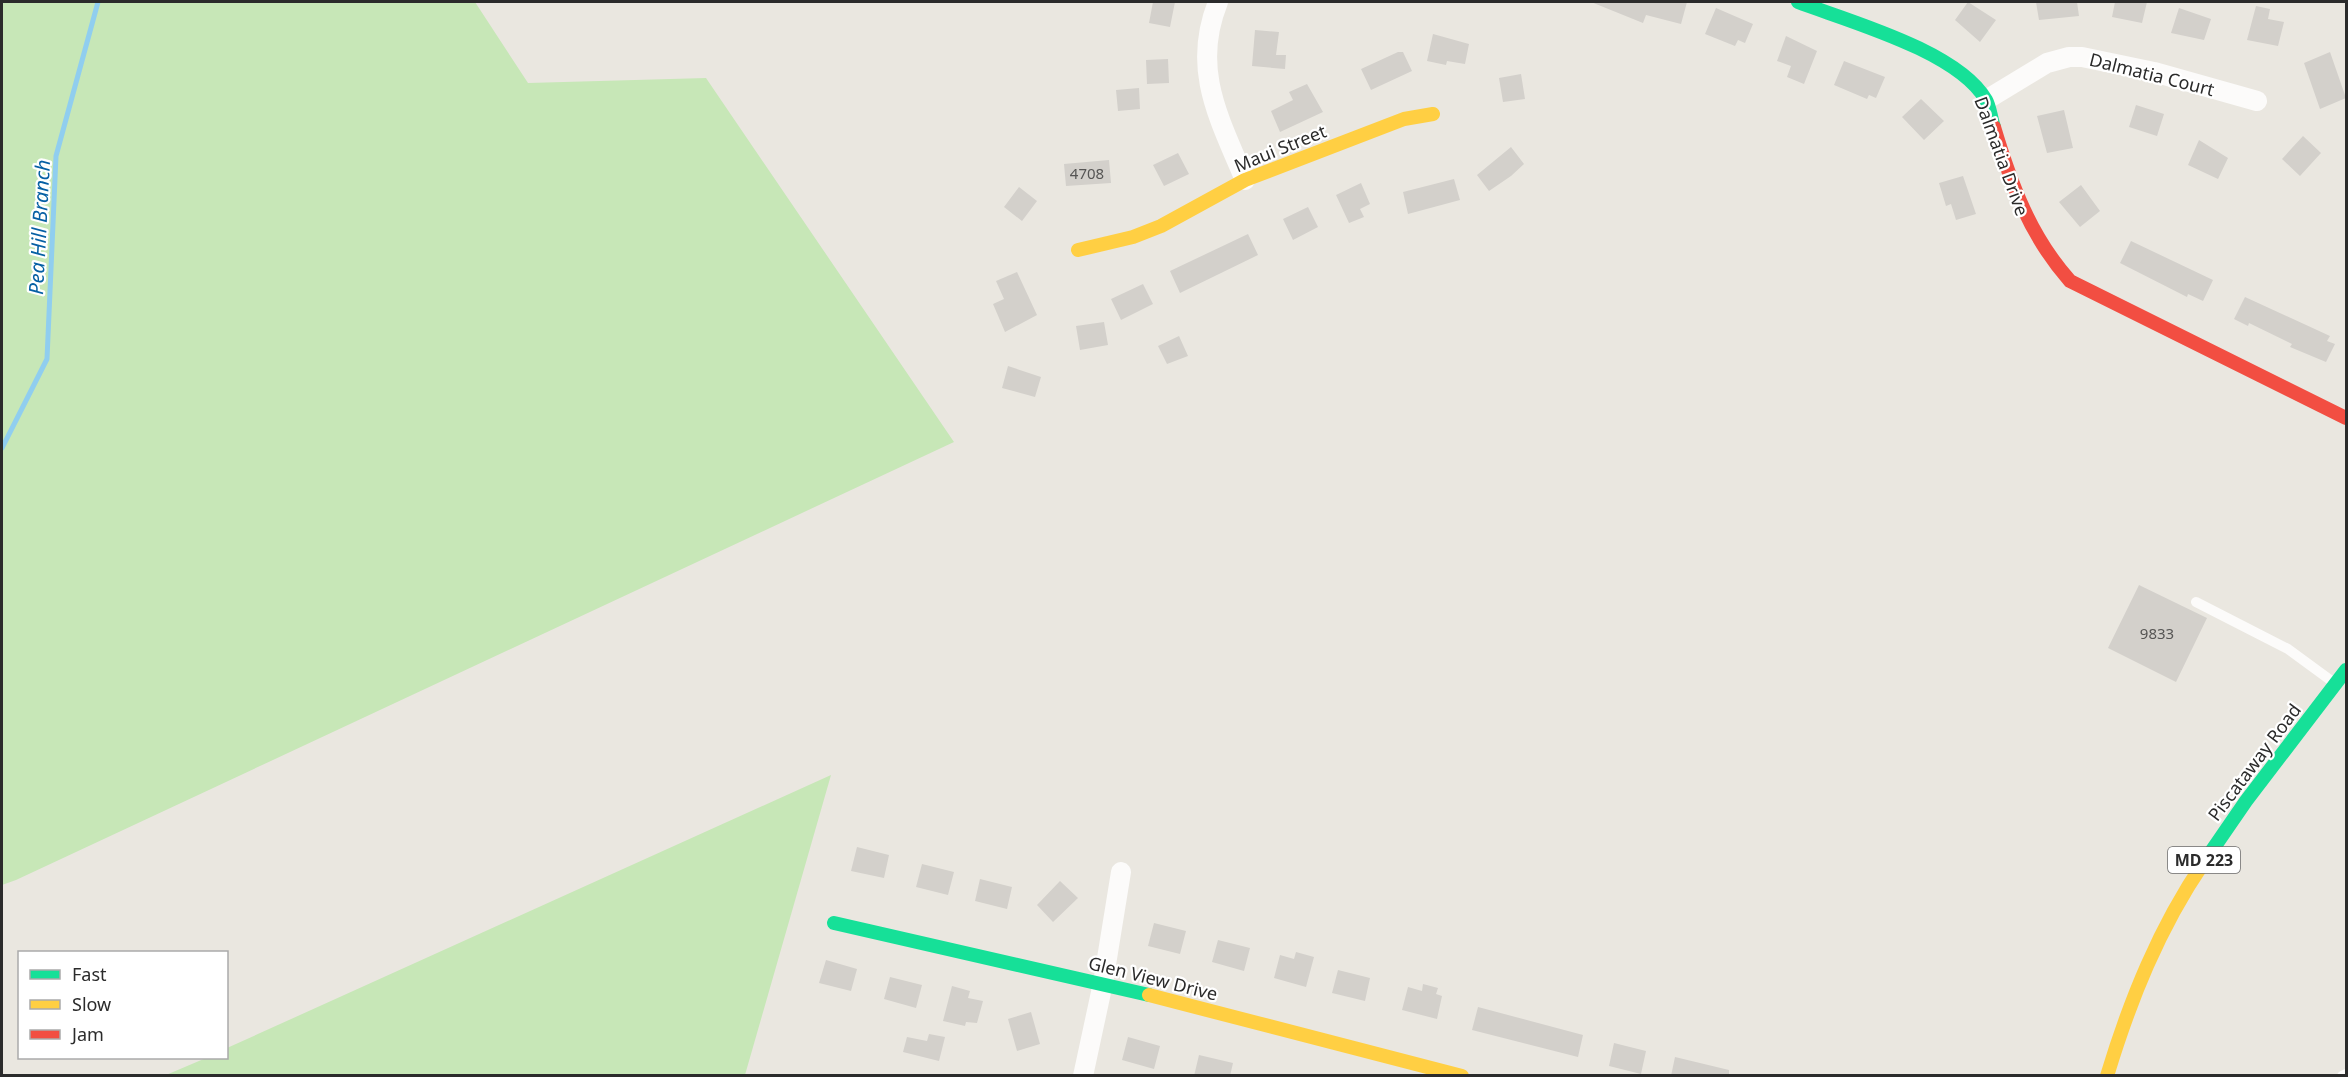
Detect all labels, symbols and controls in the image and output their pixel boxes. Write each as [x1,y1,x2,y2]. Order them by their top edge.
street label: Dalmatia Court [2087,47,2218,101]
street label: Dalmatia Drive [1969,93,2035,219]
street label: Maui Street [1230,118,1330,177]
water label: Pea Hill Branch [22,159,56,295]
house number: 4708 [1070,163,1104,183]
house number: 9833 [2140,623,2174,643]
street label: Piscataway Road [2202,699,2306,825]
road number: MD 223 [2168,847,2240,873]
street label: Glen View Drive [1086,950,1220,1006]
legend [18,951,228,1059]
text: Fast [72,962,107,986]
text: Slow [72,992,111,1016]
text: Jam [70,1022,104,1046]

